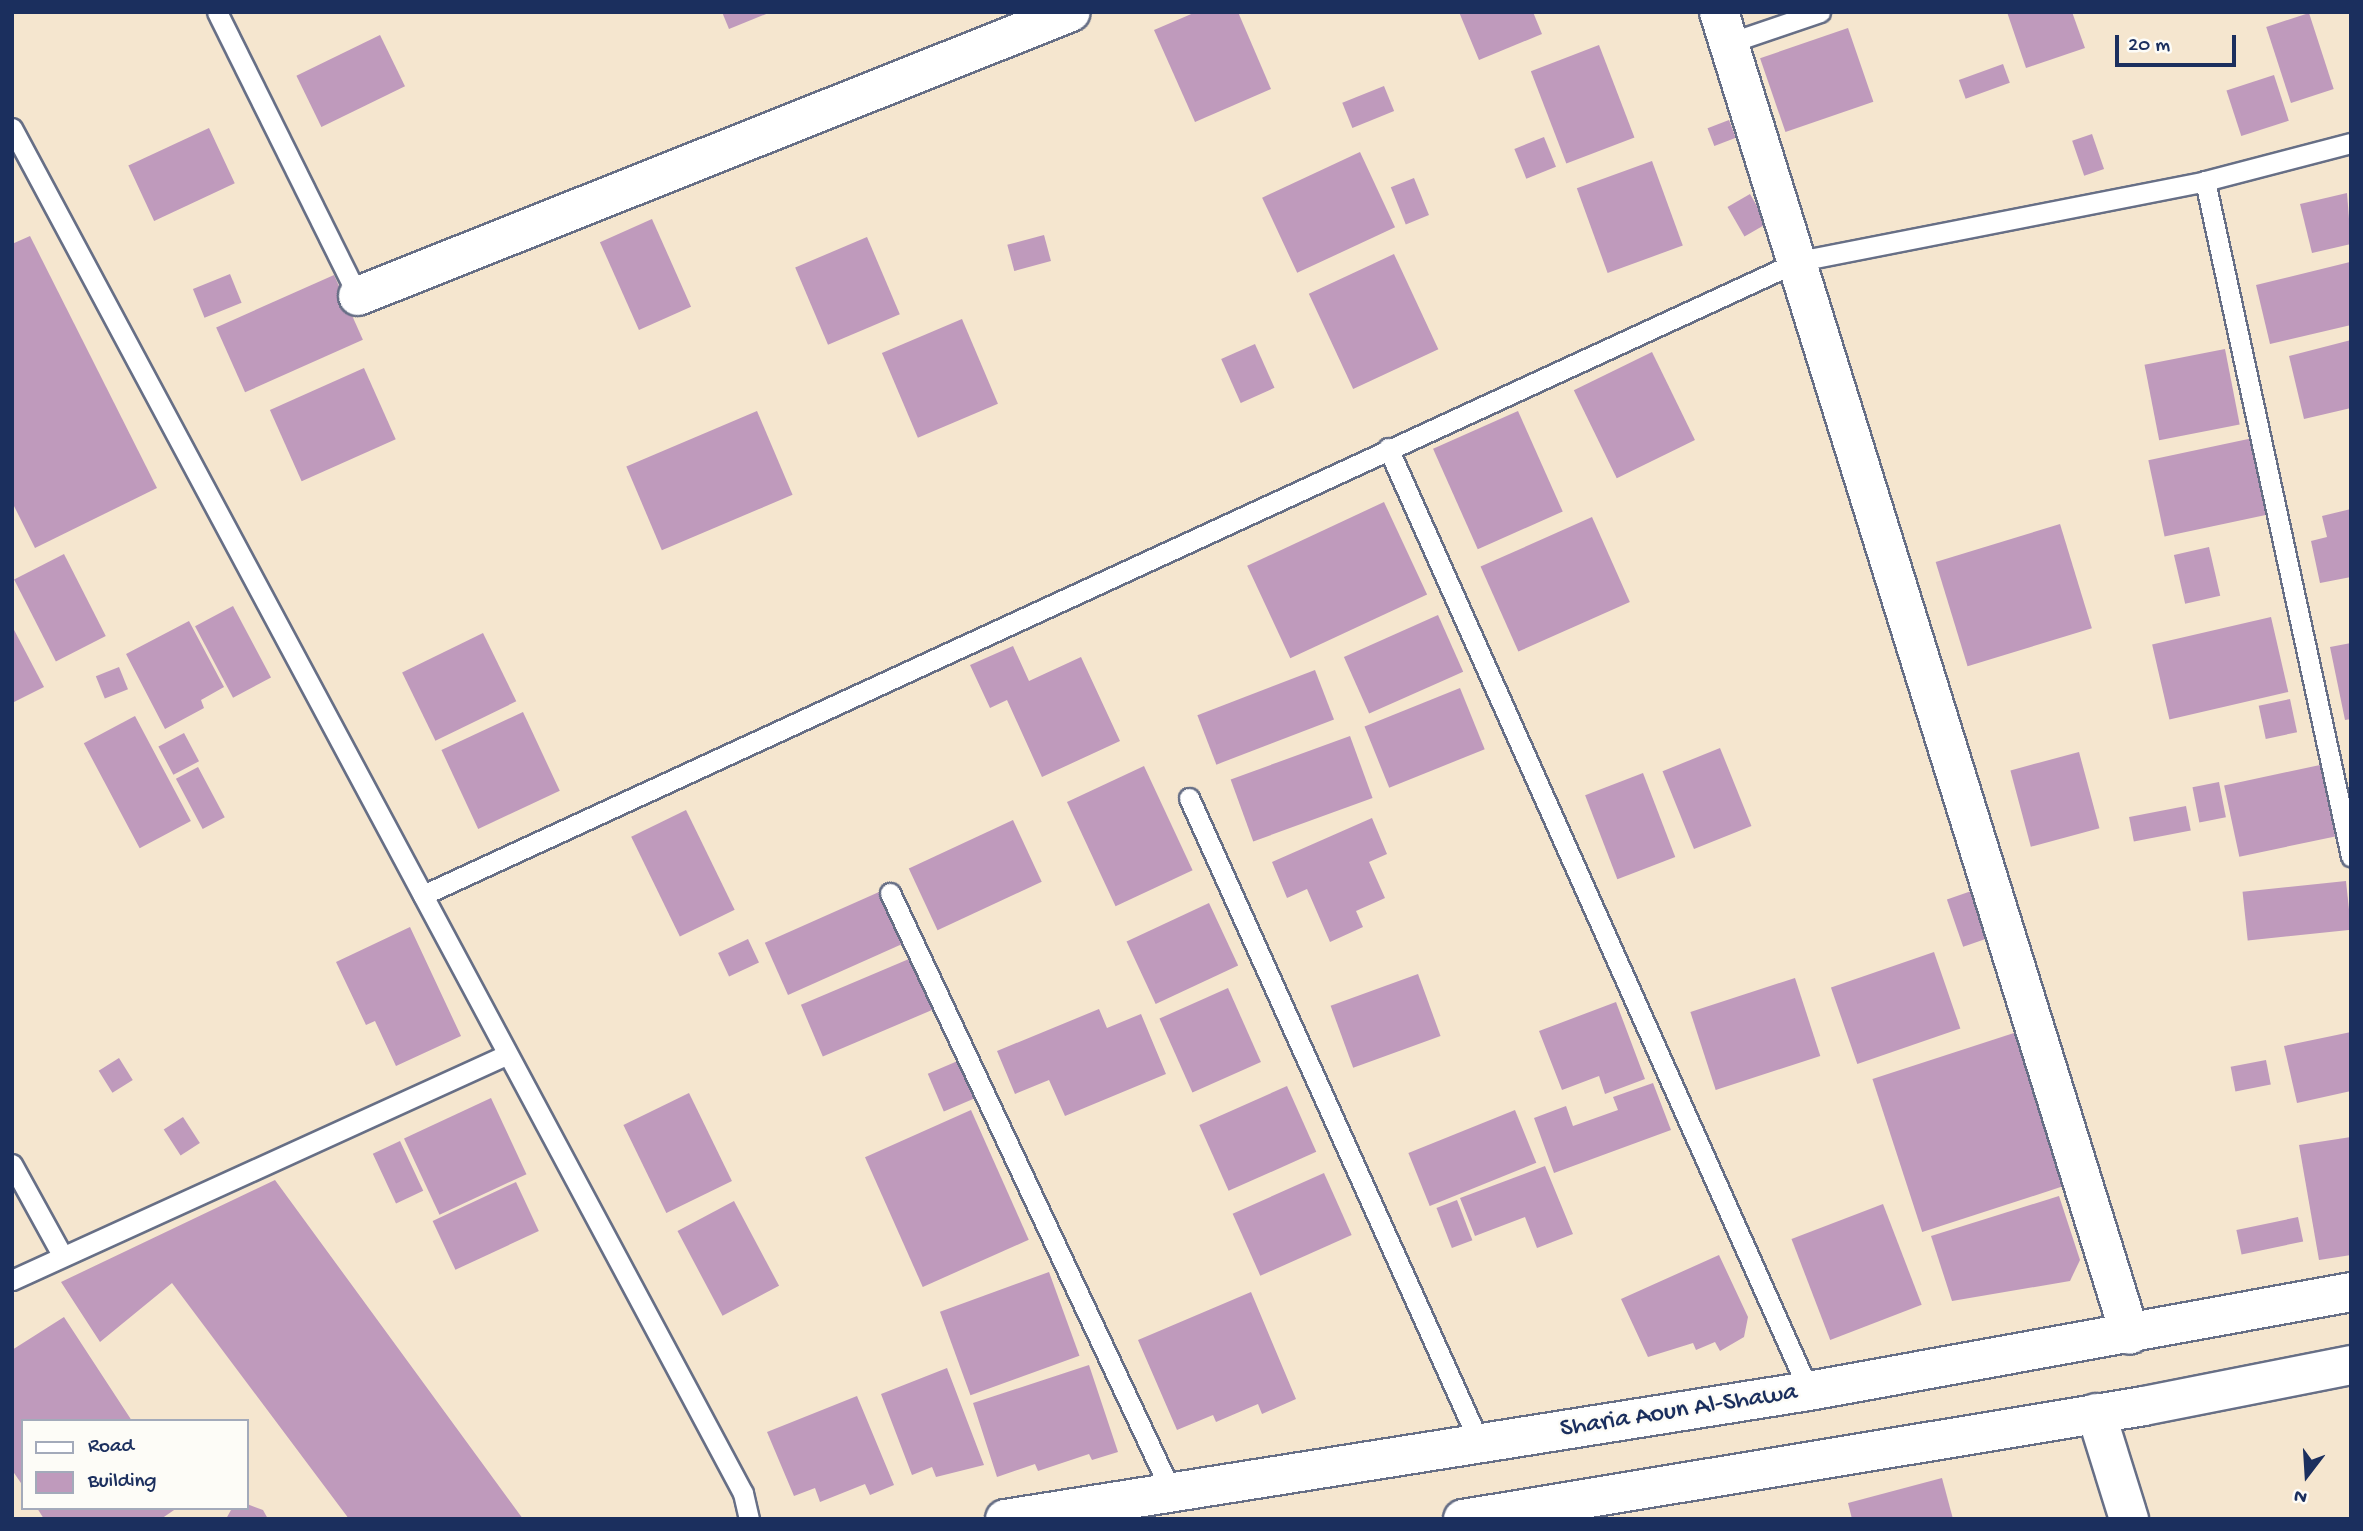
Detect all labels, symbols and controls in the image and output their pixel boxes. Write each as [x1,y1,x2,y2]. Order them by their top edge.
scale bar [2118,21,2239,65]
text: 20 m [2128,34,2170,59]
street label: Sharia Aoun Al-Shawa [1558,1378,1800,1446]
legend [21,1419,248,1510]
text: Road [88,1435,134,1460]
north arrow [2272,1440,2342,1510]
text: Building [88,1470,157,1495]
text: N [2291,1483,2310,1508]

